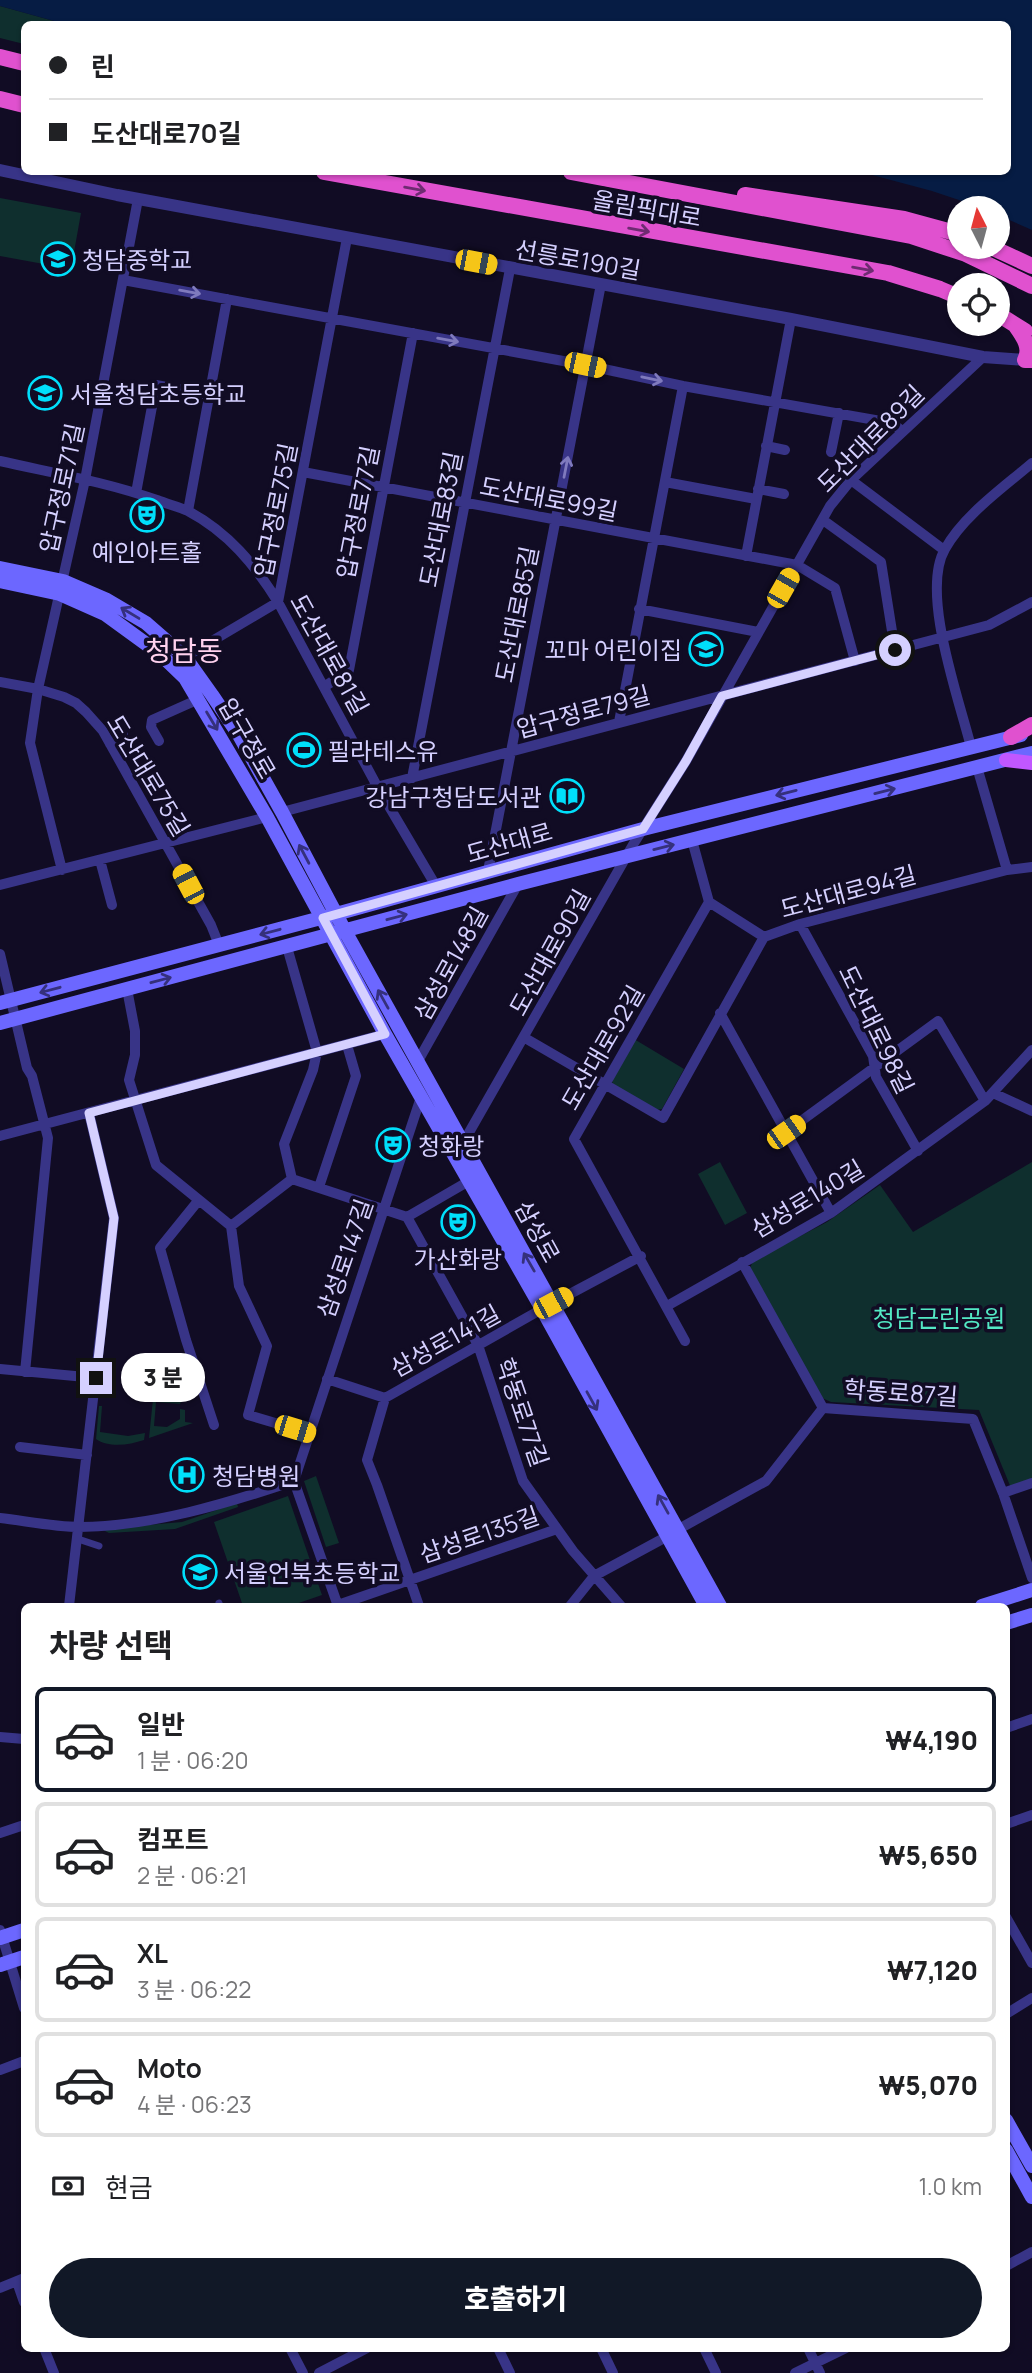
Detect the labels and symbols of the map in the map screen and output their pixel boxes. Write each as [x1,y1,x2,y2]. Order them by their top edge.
street label: 올림픽대로 [590,182,704,234]
one-way arrow [403,183,426,197]
north arrow [947,196,1010,259]
one-way arrow [627,224,650,237]
street label: 선릉로190길 [512,232,644,286]
school or university icon: 청담중학교 [39,240,77,278]
place label: 청담중학교 [82,243,192,276]
car [454,248,499,276]
one-way arrow [851,263,874,276]
one-way arrow [178,286,201,299]
one-way arrow [436,334,459,347]
car [563,350,608,380]
one-way arrow [640,373,663,387]
school or university icon: 서울청담초등학교 [26,374,64,412]
place label: 서울청담초등학교 [70,377,247,410]
street label: 도산대로89길 [809,377,931,499]
street label: 압구정로71길 [31,420,91,556]
street label: 압구정로75길 [246,440,304,580]
street label: 압구정로77길 [328,443,386,581]
street label: 도산대로83길 [411,448,469,590]
one-way arrow [559,456,573,479]
street label: 도산대로99길 [477,468,621,528]
theatre icon: 예인아트홀 [128,496,166,534]
place label: 예인아트홀 [92,535,202,568]
street label: 도산대로85길 [487,543,545,685]
car [764,565,803,611]
street label: 도산대로81길 [283,588,377,720]
one-way arrow [120,606,140,620]
school or university icon: 꼬마 어린이집 [687,630,725,668]
district label: 청담동 [145,631,223,669]
place label: 꼬마 어린이집 [545,633,682,666]
route start [879,634,911,666]
street label: 압구정로79길 [512,677,654,745]
street label: 압구정로 [212,692,284,784]
street label: 도산대로75길 [100,708,198,842]
one-way arrow [206,710,220,730]
sports icon: 필라테스유 [285,731,323,769]
place label: 필라테스유 [328,734,438,767]
library icon: 강남구청담도서관 [548,777,586,815]
place label: 강남구청담도서관 [365,780,542,813]
one-way arrow [873,784,896,797]
one-way arrow [775,787,798,800]
street label: 도산대로 [462,814,556,870]
one-way arrow [652,840,675,853]
one-way arrow [297,844,310,865]
street label: 도산대로94길 [776,857,920,925]
car [169,861,208,907]
street label: 도산대로90길 [501,883,597,1021]
street label: 삼성로148길 [405,900,495,1026]
one-way arrow [385,910,408,923]
one-way arrow [259,926,281,939]
street label: 도산대로98길 [832,959,922,1099]
one-way arrow [149,973,172,986]
street label: 도산대로92길 [553,979,651,1115]
one-way arrow [40,984,62,997]
one-way arrow [376,989,390,1009]
car [763,1111,810,1153]
theatre icon: 청화랑 [374,1126,412,1164]
place label: 청화랑 [418,1129,484,1162]
street label: 삼성로140길 [744,1151,870,1245]
street label: 삼성로147길 [308,1194,380,1322]
street label: 삼성로 [508,1194,568,1268]
theatre icon: 가산화랑 [439,1203,477,1241]
place label: 가산화랑 [414,1242,502,1275]
one-way arrow [522,1252,535,1273]
car [530,1284,577,1322]
street label: 삼성로141길 [384,1296,506,1384]
park label: 청담근린공원 [873,1301,1005,1334]
street label: 학동로77길 [489,1353,557,1471]
callout: 3 분 [120,1354,204,1402]
route end [80,1362,112,1394]
street label: 학동로87길 [843,1372,959,1412]
one-way arrow [585,1390,599,1410]
car [272,1413,319,1445]
hospital icon: 청담병원 [168,1456,206,1494]
place label: 청담병원 [212,1459,300,1492]
one-way arrow [656,1494,669,1515]
street label: 삼성로135길 [415,1498,543,1570]
school or university icon: 서울언북초등학교 [181,1553,219,1591]
place label: 서울언북초등학교 [224,1556,401,1589]

